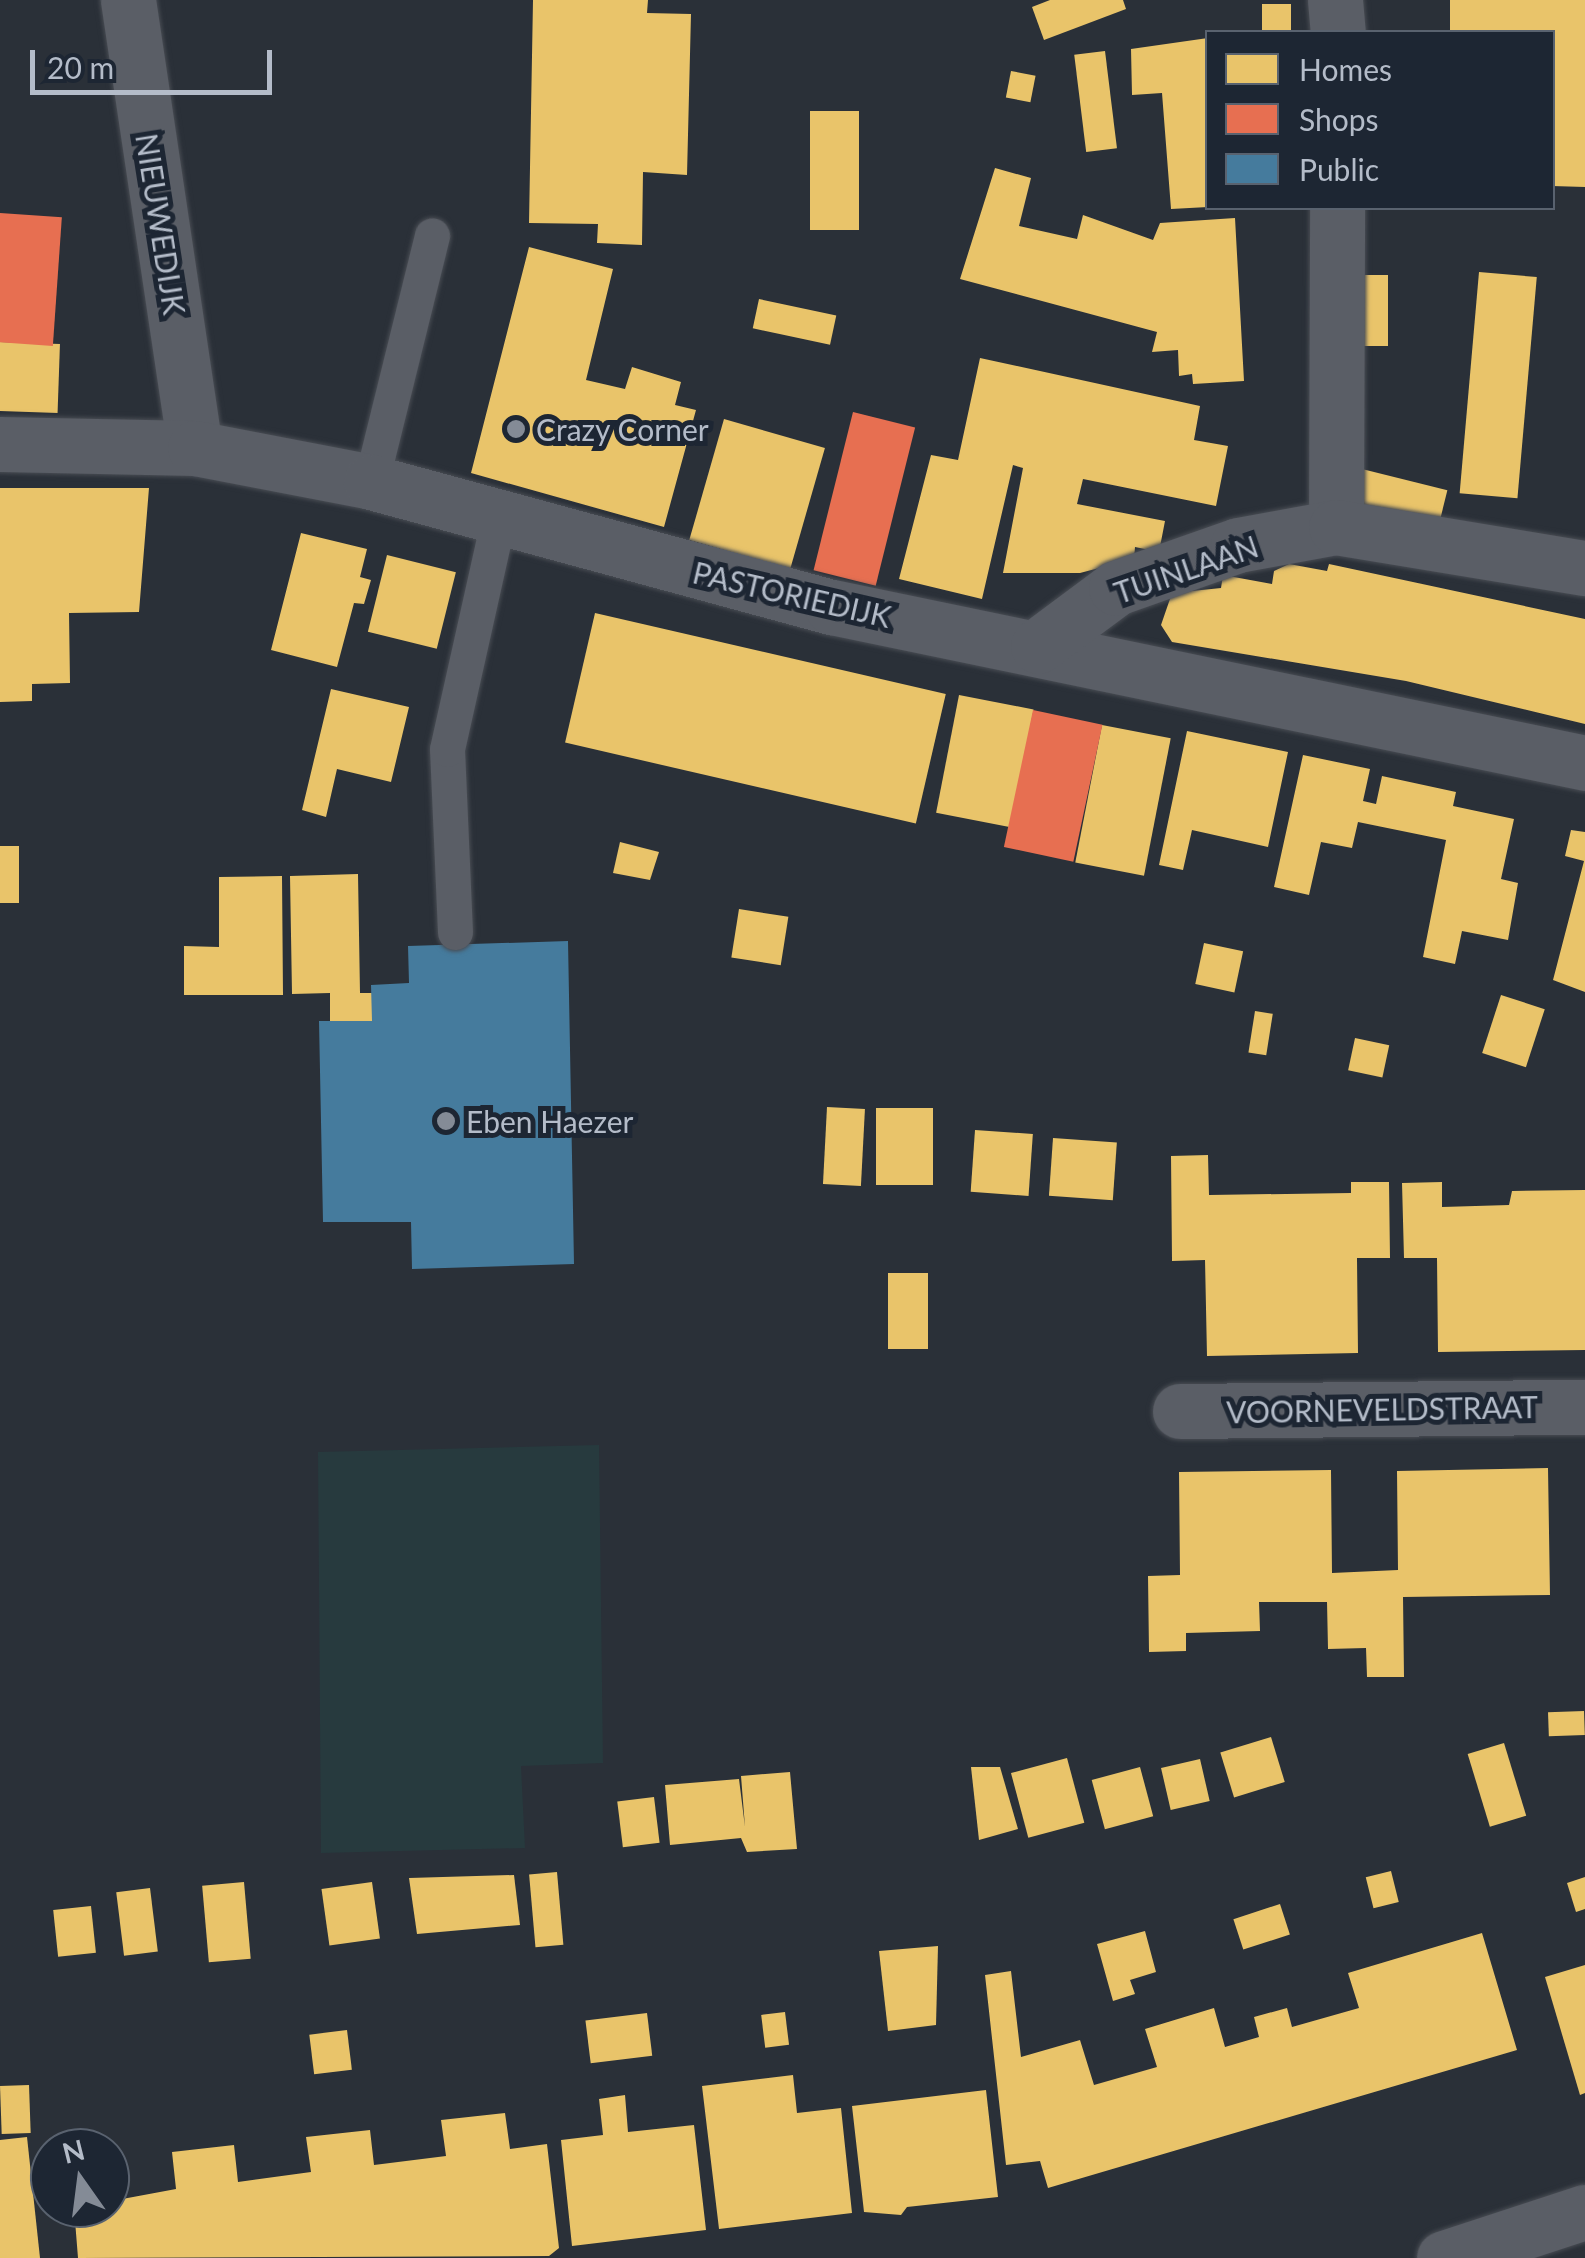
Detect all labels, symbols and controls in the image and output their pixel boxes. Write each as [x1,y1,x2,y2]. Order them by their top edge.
scale bar [35,30,278,92]
legend [1205,30,1555,210]
text: 20 m [47,49,114,85]
text: Homes [1299,51,1392,87]
text: Shops [1299,101,1379,137]
street label: NIEUWEDIJK [129,131,193,317]
text: Public [1299,151,1379,187]
place label: Crazy Corner [536,411,709,447]
marker: Crazy Corner [505,418,527,440]
street label: TUINLAAN [1109,528,1263,610]
street label: PASTORIEDIJK [689,554,895,634]
place label: Eben Haezer [466,1103,633,1139]
marker: Eben Haezer [435,1110,457,1132]
street label: VOORNEVELDSTRAAT [1226,1388,1538,1430]
north arrow [30,2128,130,2228]
text: N [59,2132,88,2170]

